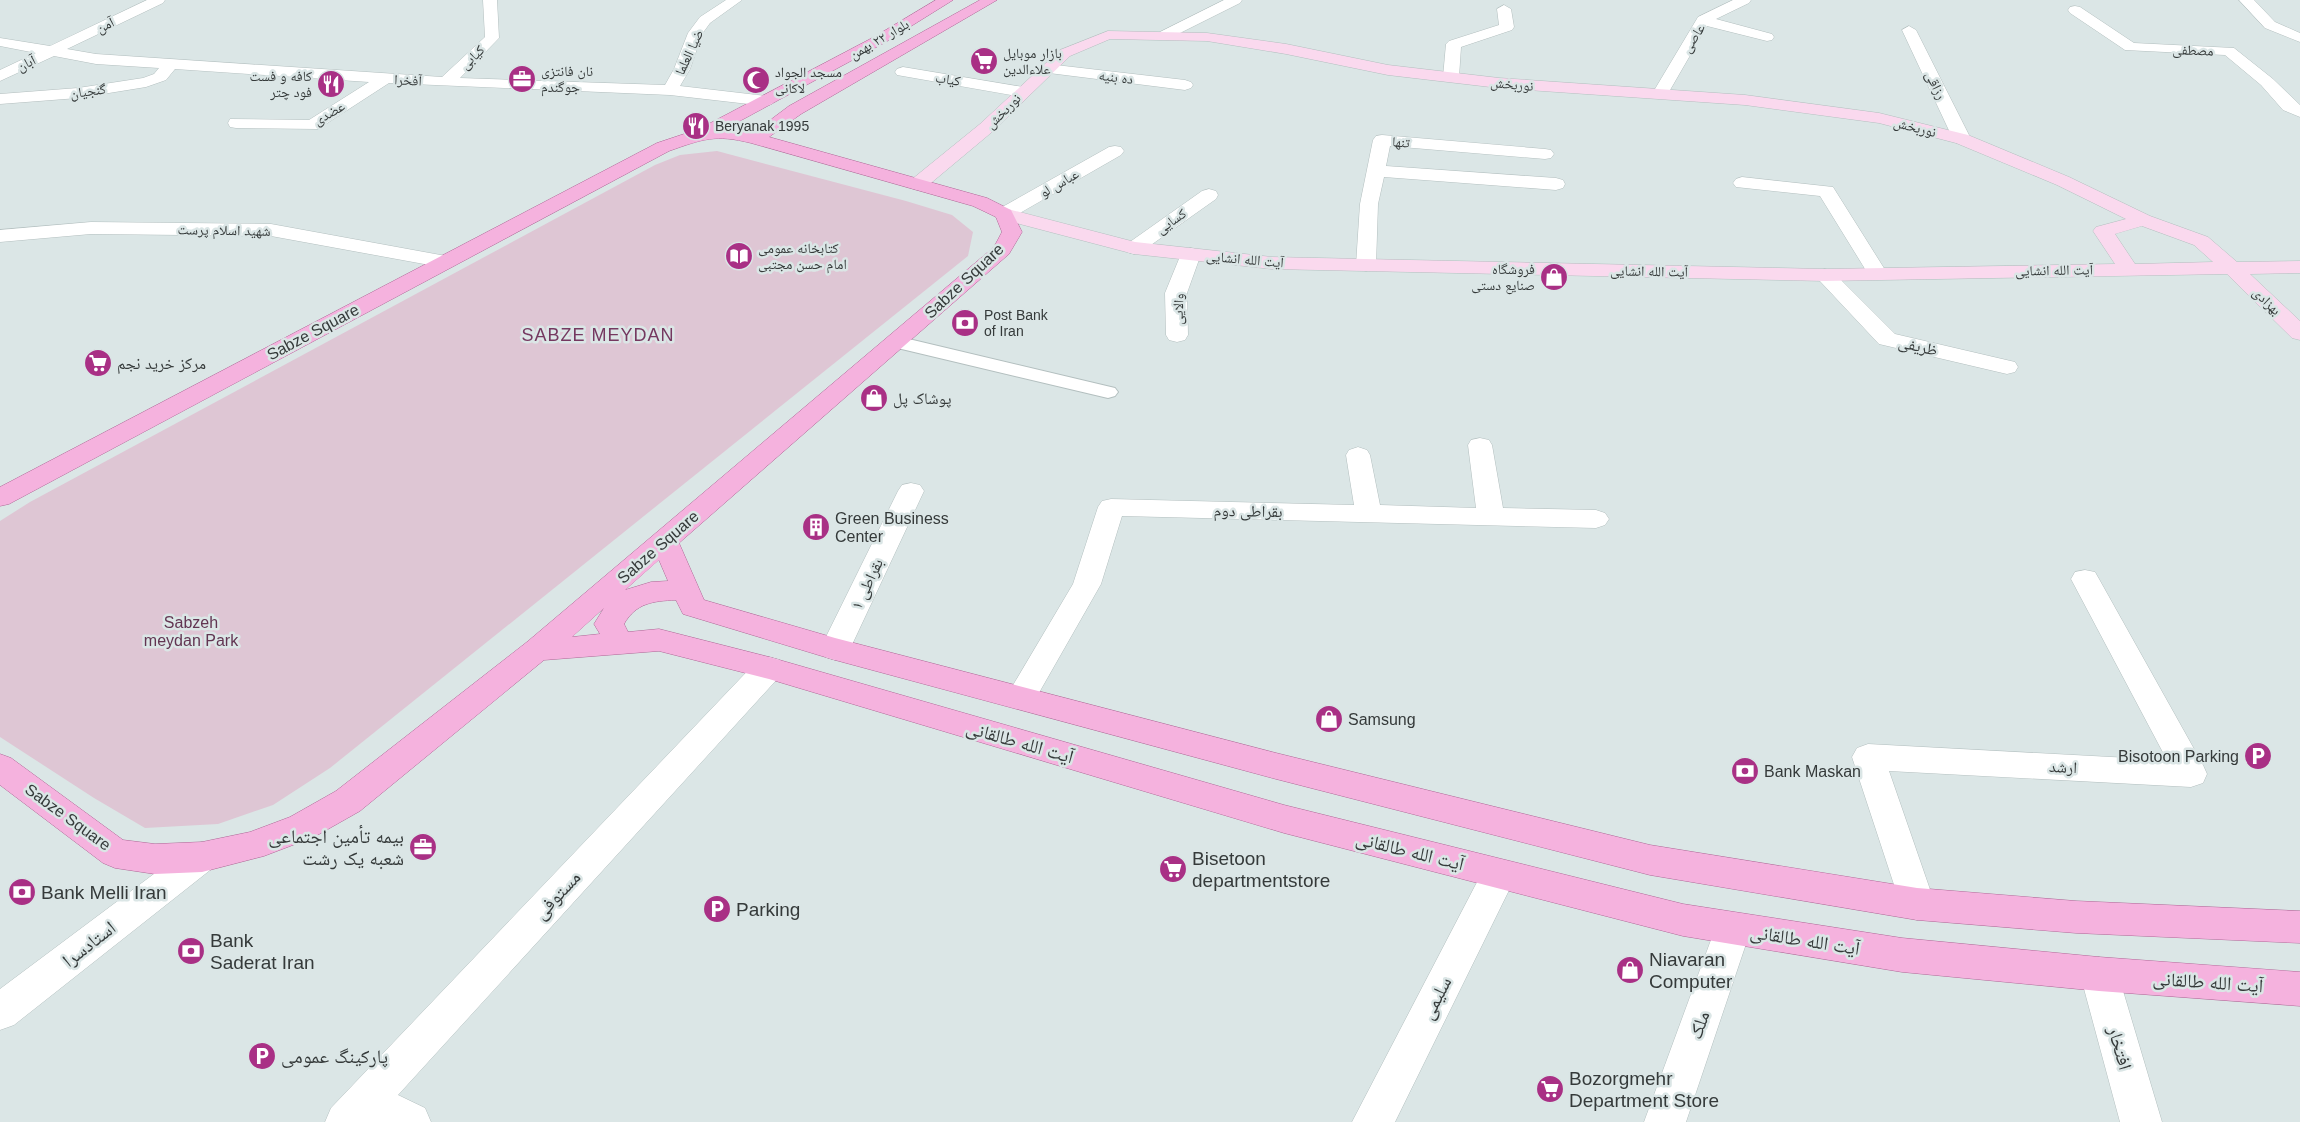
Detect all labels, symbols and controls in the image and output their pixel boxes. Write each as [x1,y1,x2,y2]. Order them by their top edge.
street label: آمن [93,14,117,37]
street label: بلوار ۲۲ بهمن [846,15,912,63]
street label: عاصی [1678,21,1709,56]
street label: ضیا العلما [672,27,707,77]
street label: کیابی [456,41,488,73]
street label: مصطفی [2172,41,2214,60]
place label: بازار موبایل علاءالدین [1003,45,1062,78]
supermarket icon: بازار موبایل علاءالدین [969,46,999,76]
street label: آبان [14,51,39,75]
place label: نان فانتزی جوگندم [541,63,593,97]
office icon: نان فانتزی جوگندم [507,64,537,94]
place label: مسجد الجواد لاکانی [775,64,842,97]
mosque icon: مسجد الجواد لاکانی [741,65,771,95]
street label: ده بنیه [1098,67,1134,88]
place label: کافه و فست فود چتر [250,68,312,101]
street label: رزاقی [1921,68,1950,102]
restaurant icon: کافه و فست فود چتر [316,69,346,99]
street label: کیاب [934,69,962,89]
street label: آفخرا [394,71,423,90]
street label: نوربخش [1490,74,1534,95]
street label: گنجیان [69,81,107,102]
street label: نوربخش [982,90,1025,133]
street label: عضدی [311,98,348,129]
restaurant icon: Beryanak 1995 [681,111,711,141]
street label: نوربخش [1892,114,1938,141]
place label: Beryanak 1995 [715,118,809,134]
street label: تنها [1391,133,1411,151]
street label: عباس لو [1037,165,1082,201]
street label: کسایی [1153,205,1190,238]
street label: شهید اسلام پرست [177,221,271,241]
place label: کتابخانه عمومی امام حسن مجتبی [758,240,847,274]
street label: Sabze Square [921,240,1007,322]
library icon: کتابخانه عمومی امام حسن مجتبی [724,241,754,271]
street label: آیت الله انشایی [1205,248,1285,271]
place label: فروشگاه صنایع دستی [1471,261,1535,295]
street label: آیت الله انشایی [2015,261,2094,280]
shop icon: فروشگاه صنایع دستی [1539,262,1569,292]
street label: آیت الله انشایی [1610,262,1688,281]
street label: بهزادی [2249,284,2284,319]
street label: والایی [1169,293,1188,325]
street label: Sabze Square [264,301,362,363]
place label: Post Bank of Iran [984,307,1049,339]
bank icon: Post Bank of Iran [950,308,980,338]
district label: SABZE MEYDAN [521,325,675,345]
street label: ظریفی [1896,333,1939,361]
supermarket icon: مرکز خرید نجم [83,348,113,378]
place label: مرکز خرید نجم [117,355,206,374]
shop icon: پوشاک پل [859,383,889,413]
place label: پوشاک پل [893,390,952,409]
street label: بقراطی دوم [1213,502,1283,522]
street label: Sabze Square [614,507,702,587]
place label: Green Business Center [835,510,949,545]
building icon: Green Business Center [801,512,831,542]
street label: بقراطی ۱ [848,556,888,613]
park label: Sabzeh meydan Park [144,614,239,649]
shop icon: Samsung [1314,704,1344,734]
place label: Samsung [1348,711,1416,728]
street label: آیت الله طالقانی [964,717,1077,769]
parking icon: Bisotoon Parking [2243,741,2273,771]
place label: Bisotoon Parking [2118,748,2239,765]
bank icon: Bank Maskan [1730,756,1760,786]
street label: ارشد [2048,758,2077,777]
place label: Bank Maskan [1764,763,1861,780]
street label: Sabze Square [22,780,114,854]
place label: بیمه تأمین اجتماعی شعبه یک رشت [268,825,404,870]
street label: آیت الله طالقانی [1353,827,1467,876]
office icon: بیمه تأمین اجتماعی شعبه یک رشت [408,832,438,862]
place label: Bisetoon departmentstore [1192,848,1330,891]
supermarket icon: Bisetoon departmentstore [1158,854,1188,884]
street label: مستوفی [530,867,585,924]
bank icon: Bank Melli Iran [7,877,37,907]
place label: Bank Melli Iran [41,882,167,903]
parking icon: Parking [702,894,732,924]
place label: Parking [736,899,800,920]
street label: استادسرا [58,917,120,972]
street label: آیت الله طالقانی [1749,921,1862,960]
place label: Bank Saderat Iran [210,930,315,973]
bank icon: Bank Saderat Iran [176,936,206,966]
place label: Niavaran Computer [1649,949,1733,992]
shop icon: Niavaran Computer [1615,955,1645,985]
street label: آیت الله طالقانی [2152,968,2265,997]
street label: سلیمی [1416,973,1456,1023]
street label: ملک [1685,1008,1713,1042]
street label: افتخار [2103,1023,2136,1072]
parking icon: پارکینگ عمومی [247,1041,277,1071]
place label: پارکینگ عمومی [281,1046,388,1068]
place label: Bozorgmehr Department Store [1569,1068,1719,1111]
supermarket icon: Bozorgmehr Department Store [1535,1074,1565,1104]

